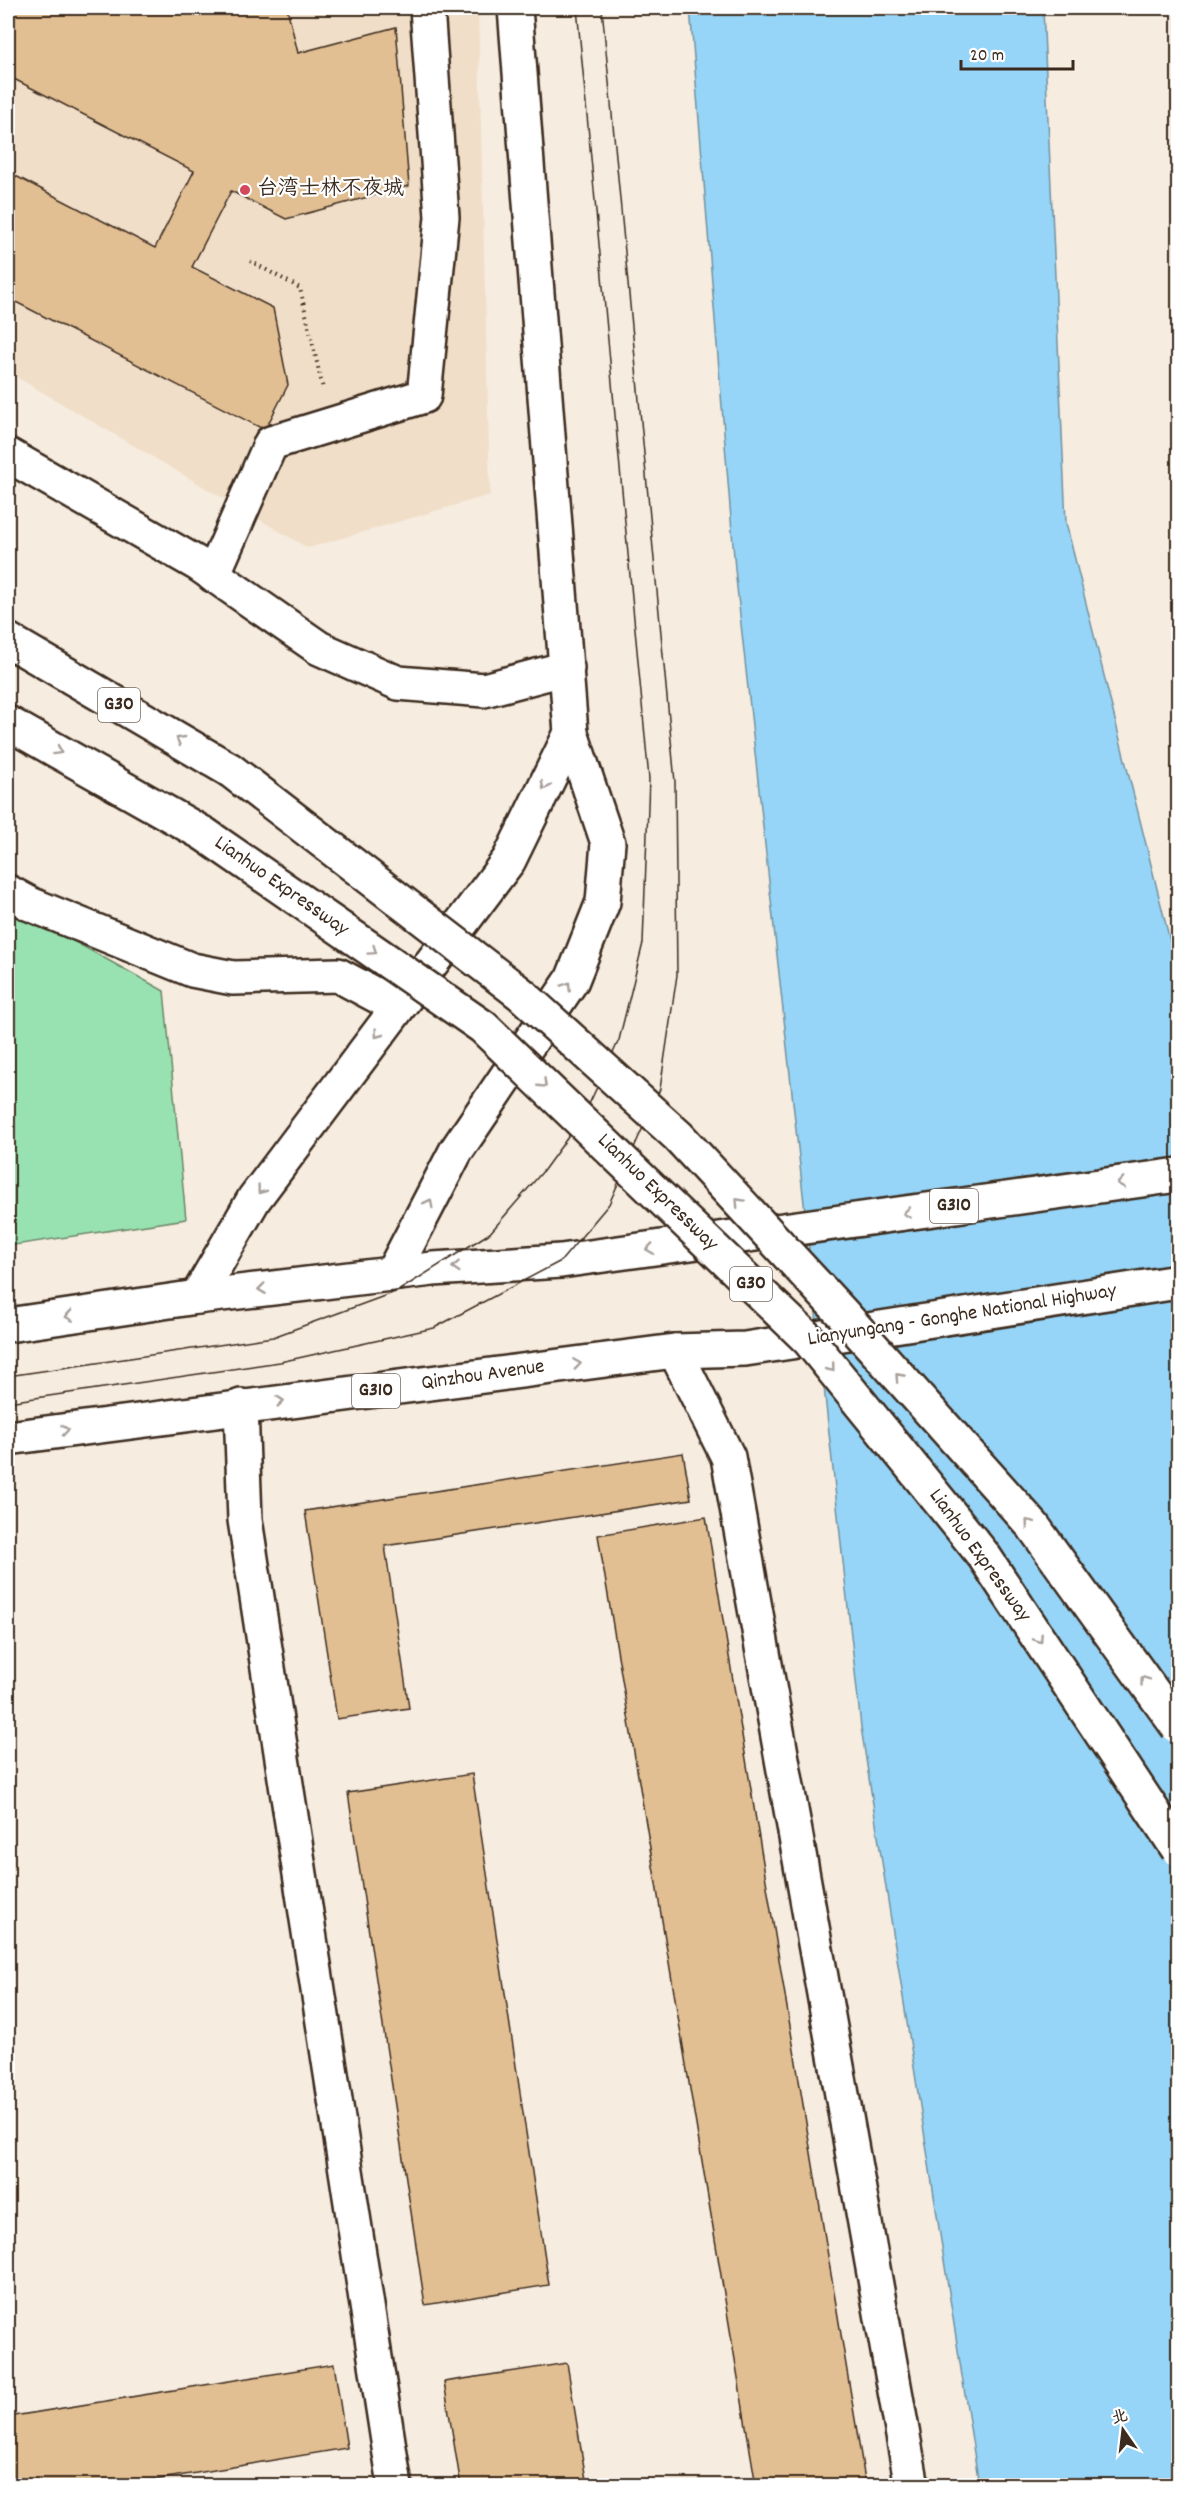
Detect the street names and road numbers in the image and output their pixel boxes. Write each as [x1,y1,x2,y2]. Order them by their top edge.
road number: G30 [98,688,140,722]
street label: Lianhuo Expressway [208,829,355,945]
street label: Lianhuo Expressway [590,1127,725,1259]
road number: G310 [930,1189,978,1223]
road number: G30 [730,1267,772,1301]
street label: Lianyungang - Gonghe National Highway [805,1277,1119,1355]
street label: Qinzhou Avenue [419,1353,547,1399]
road number: G310 [352,1374,400,1408]
street label: Lianhuo Expressway [920,1483,1038,1629]

